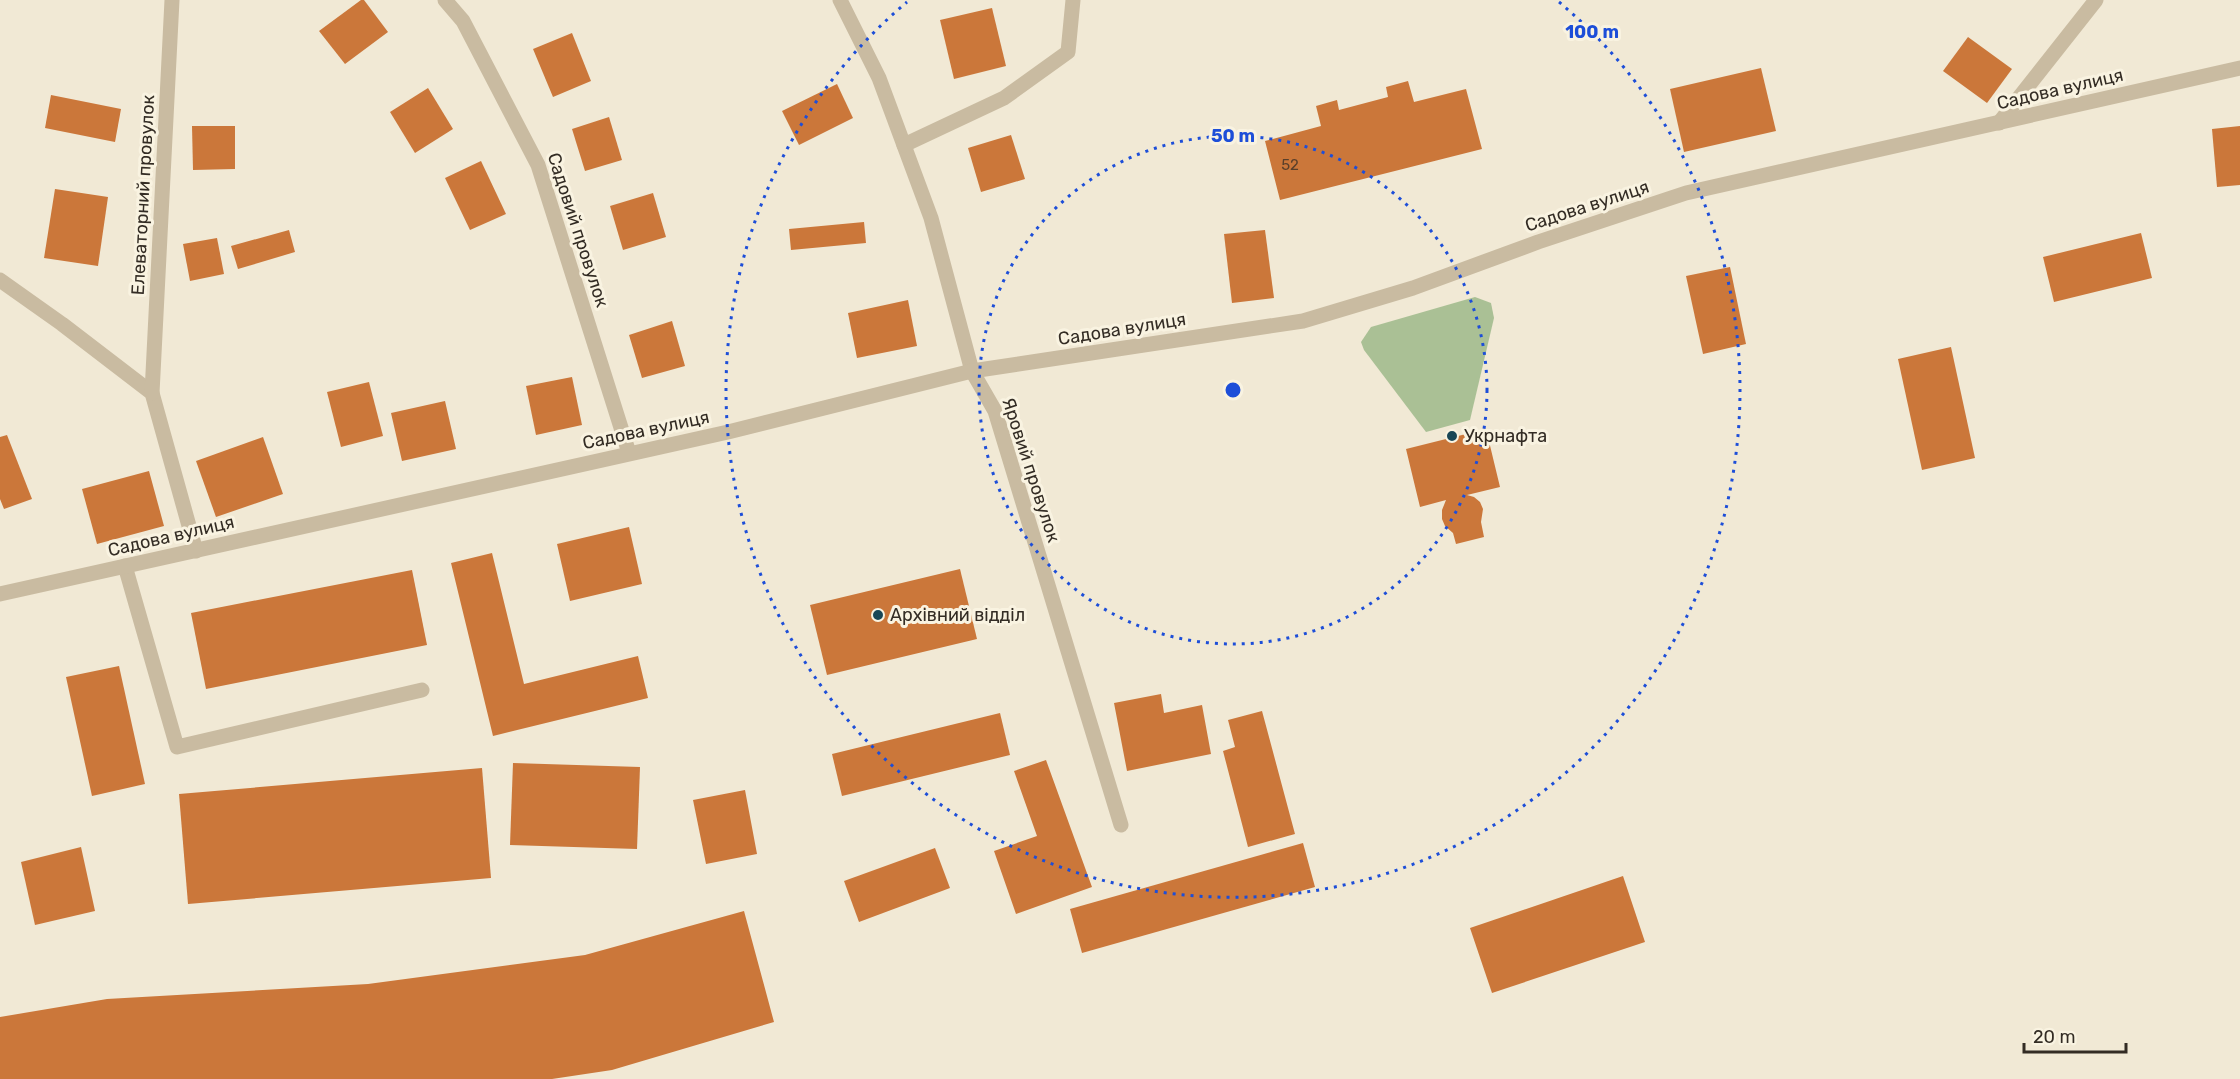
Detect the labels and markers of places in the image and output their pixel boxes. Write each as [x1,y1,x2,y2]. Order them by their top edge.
centre of rings [1223,380,1243,400]
place label: Укрнафта [1464,425,1547,447]
marker: Укрнафта [1445,429,1459,443]
place label: Архівний відділ [890,604,1025,626]
marker: Архівний відділ [871,608,885,622]

